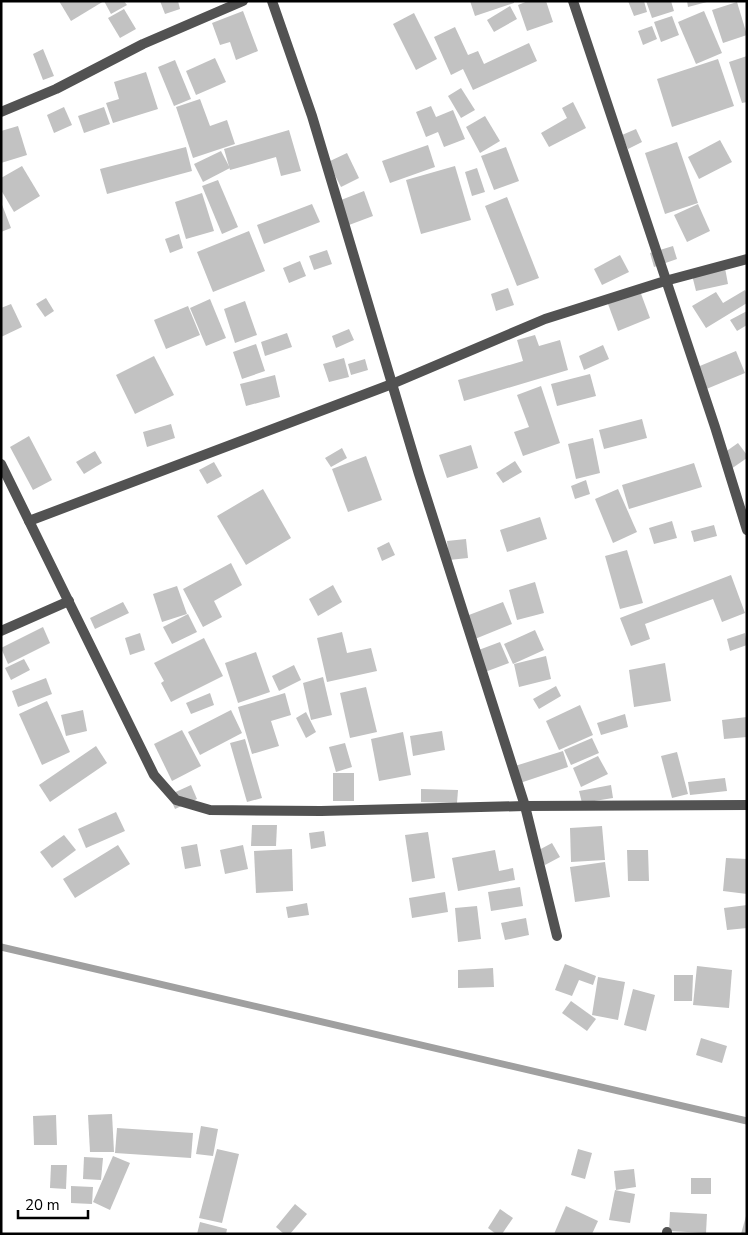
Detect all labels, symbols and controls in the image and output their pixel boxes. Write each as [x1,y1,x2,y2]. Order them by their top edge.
scale bar [18,1188,88,1220]
text: 20 m [25,1195,60,1215]

